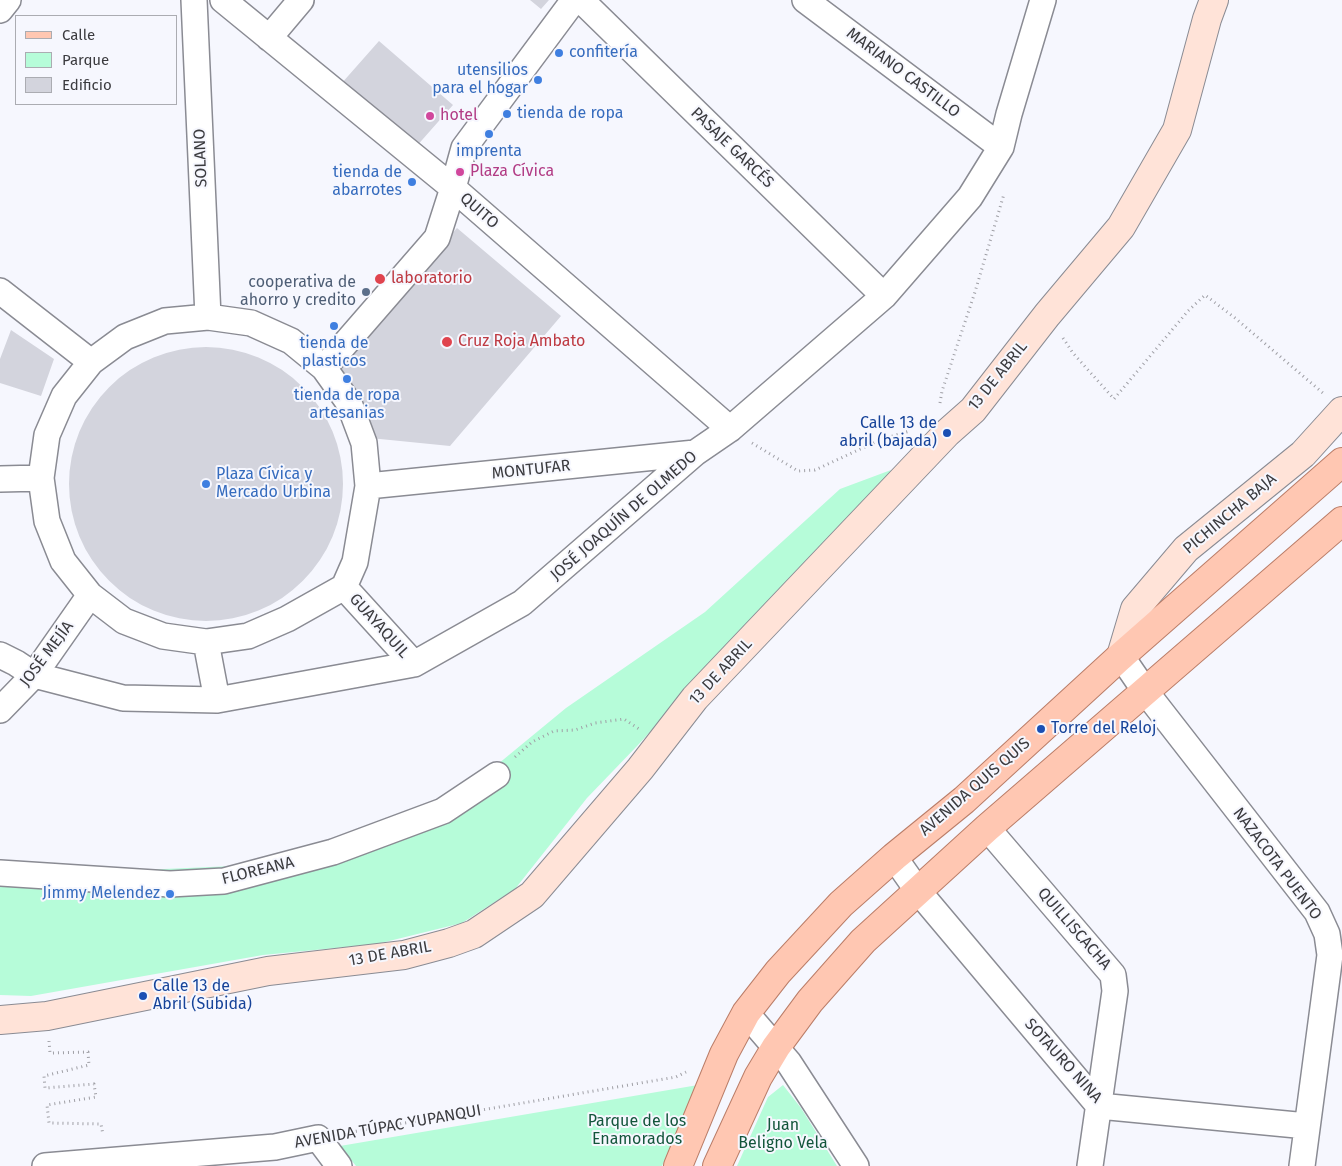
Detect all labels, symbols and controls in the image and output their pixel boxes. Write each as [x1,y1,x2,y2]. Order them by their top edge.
legend [15,15,178,105]
street label: MARIANO CASTILLO [842,24,964,122]
text: Calle [62,26,95,44]
place label: confitería [569,43,638,63]
marker: confitería [553,47,565,59]
text: Parque [62,51,109,69]
place label: utensilios para el hogar [432,61,528,99]
marker: utensilios para el hogar [532,74,544,86]
text: Edificio [62,76,112,94]
place label: tienda de ropa [517,104,624,124]
street label: PASAJE GARCÉS [687,104,777,192]
place label: hotel [440,106,478,126]
marker: tienda de ropa [501,108,513,120]
marker: hotel [424,110,436,122]
street label: SOLANO [190,128,212,188]
marker: imprenta [483,128,495,140]
place label: imprenta [456,142,522,162]
place label: Plaza Cívica [470,162,554,182]
place label: tienda de abarrotes [332,163,402,201]
marker: Plaza Cívica [454,166,466,178]
marker: tienda de abarrotes [406,176,418,188]
street label: QUITO [456,189,502,233]
place label: laboratorio [391,269,472,289]
marker: laboratorio [373,272,387,286]
place label: cooperativa de ahorro y credito [240,273,356,311]
marker: cooperativa de ahorro y credito [360,286,372,298]
marker: tienda de plasticos [328,320,340,332]
place label: Cruz Roja Ambato [458,332,585,352]
place label: tienda de plasticos [299,334,369,372]
marker: Cruz Roja Ambato [440,335,454,349]
street label: 13 DE ABRIL [964,338,1032,414]
marker: tienda de ropa artesanias [341,373,353,385]
place label: tienda de ropa artesanias [294,386,400,424]
place label: Calle 13 de abril (bajada) [839,414,937,452]
marker: Calle 13 de abril (bajada) [941,427,953,439]
street label: JOSÉ JOAQUÍN DE OLMEDO [547,447,701,585]
street label: MONTUFAR [491,456,571,484]
place label: Plaza Cívica y Mercado Urbina [216,465,331,503]
street label: PICHINCHA BAJA [1180,469,1280,559]
marker: Plaza Cívica y Mercado Urbina [200,478,212,490]
street label: GUAYAQUIL [345,590,413,662]
street label: JOSÉ MEJÍA [16,617,78,691]
street label: 13 DE ABRIL [685,635,757,709]
place label: Torre del Reloj [1051,719,1156,739]
marker: Torre del Reloj [1035,723,1047,735]
street label: AVENIDA QUIS QUIS [916,734,1034,840]
street label: NAZACOTA PUENTO [1229,804,1325,924]
street label: FLOREANA [220,853,296,889]
place label: Jimmy Melendez [42,884,160,904]
street label: QUILLISCACHA [1033,884,1115,974]
marker: Jimmy Melendez [164,888,176,900]
street label: 13 DE ABRIL [347,937,433,971]
place label: Calle 13 de Abril (Subida) [153,977,252,1015]
marker: Calle 13 de Abril (Subida) [137,990,149,1002]
street label: SOTAURO NINA [1020,1015,1106,1107]
street label: AVENIDA TÚPAC YUPANQUI [293,1101,483,1153]
park label: Parque de los Enamorados [588,1112,686,1150]
park label: Juan Beligno Vela [738,1116,828,1154]

